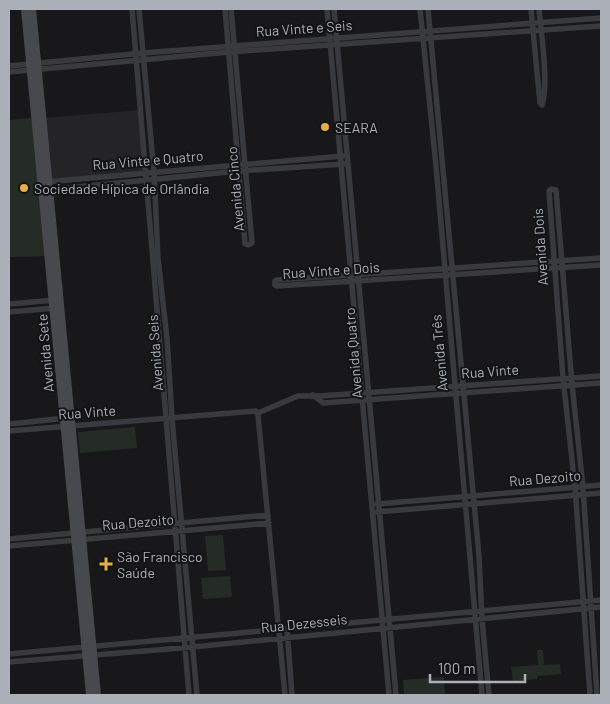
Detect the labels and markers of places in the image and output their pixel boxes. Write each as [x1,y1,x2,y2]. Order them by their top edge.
place label: SEARA [335,119,378,136]
marker: SEARA [319,121,331,133]
place label: Sociedade Hípica de Orlândia [34,180,209,197]
marker: Sociedade Hípica de Orlândia [18,182,30,194]
place label: São Francisco Saúde [117,548,203,581]
marker: São Francisco Saúde [99,557,113,571]

